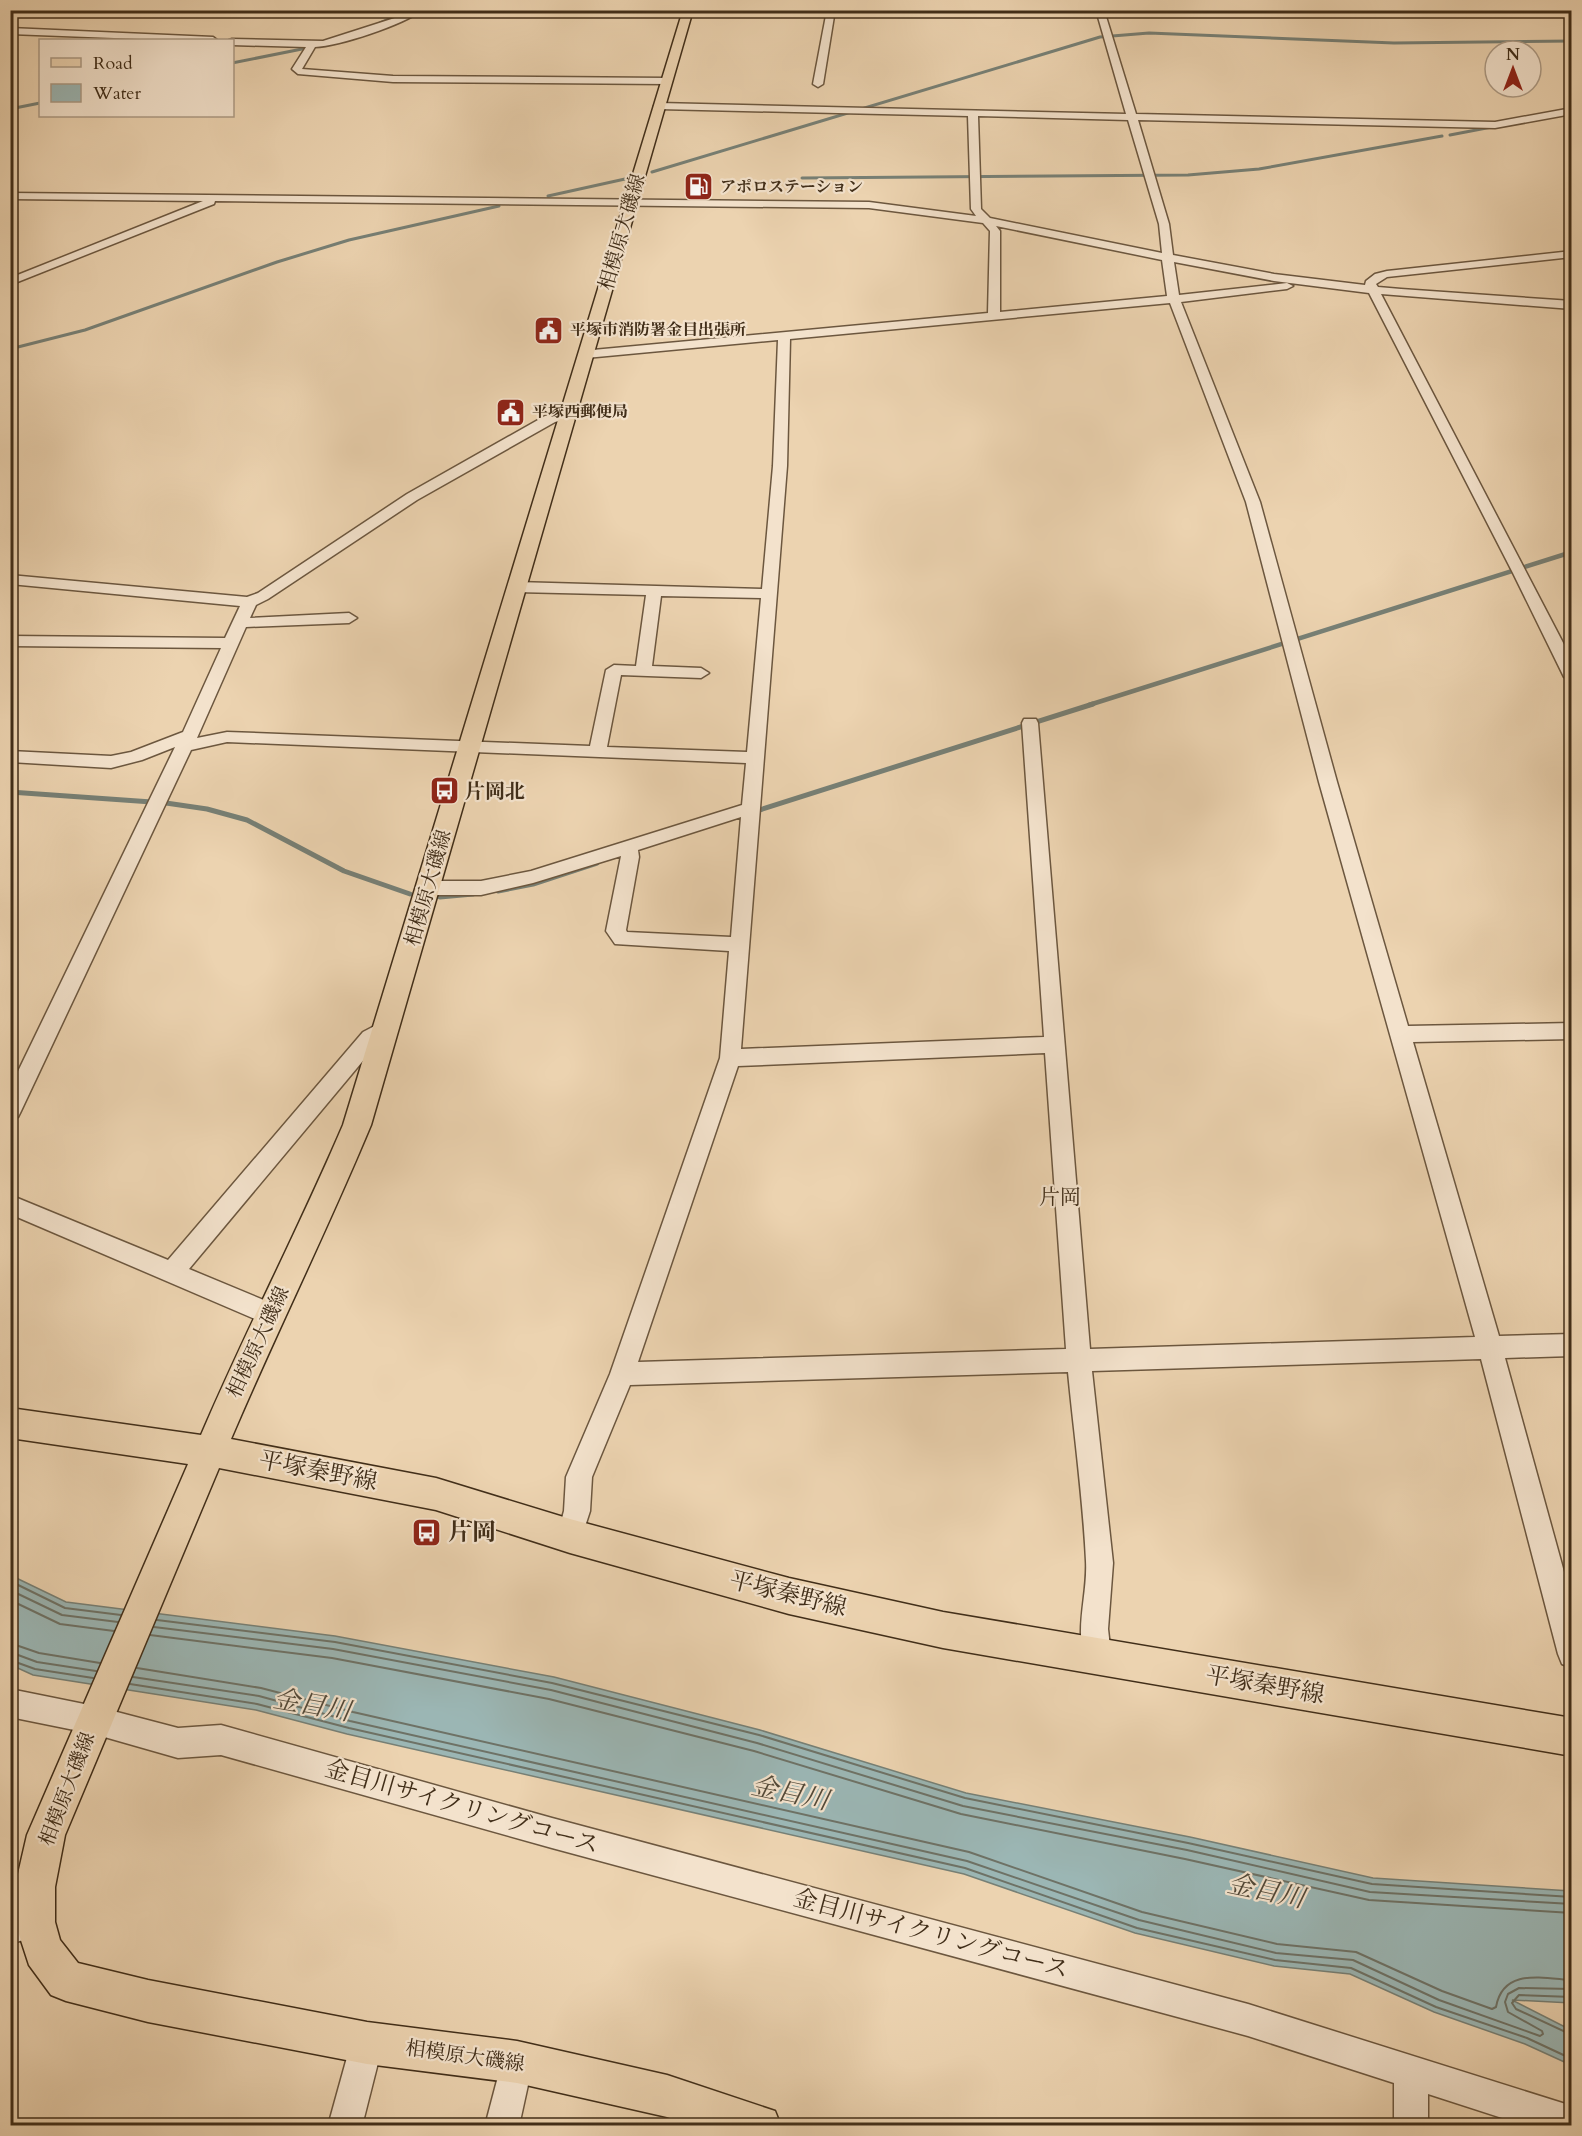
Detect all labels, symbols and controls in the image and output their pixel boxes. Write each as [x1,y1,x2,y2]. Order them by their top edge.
legend [39,39,234,117]
north arrow [1483,39,1543,99]
text: N [1506,44,1520,66]
text: Road [93,51,133,76]
text: Water [92,81,142,106]
street label: 相模原大磯線 [592,171,652,293]
fuel station icon: アポロステーション [683,171,715,203]
place label: アポロステーション [720,176,863,198]
public building icon: 平塚市消防署金目出張所 [533,314,565,346]
place label: 平塚市消防署金目出張所 [570,319,746,341]
public building icon: 平塚西郵便局 [495,396,527,428]
place label: 平塚西郵便局 [532,401,628,423]
bus stop icon: 片岡北 [428,775,460,807]
place label: 片岡北 [465,778,525,805]
street label: 相模原大磯線 [398,827,458,949]
district label: 片岡 [1039,1183,1081,1212]
street label: 相模原大磯線 [220,1282,296,1402]
street label: 平塚秦野線 [256,1443,380,1499]
bus stop icon: 片岡 [411,1516,443,1548]
place label: 片岡 [448,1516,496,1549]
street label: 平塚秦野線 [726,1563,850,1625]
street label: 平塚秦野線 [1203,1658,1327,1712]
water label: 金目川 [271,1681,356,1730]
street label: 相模原大磯線 [33,1728,101,1850]
street label: 金目川サイクリングコース [321,1752,603,1862]
water label: 金目川 [748,1768,835,1819]
water label: 金目川 [1224,1866,1311,1917]
street label: 金目川サイクリングコース [790,1881,1072,1987]
street label: 相模原大磯線 [404,2034,526,2078]

